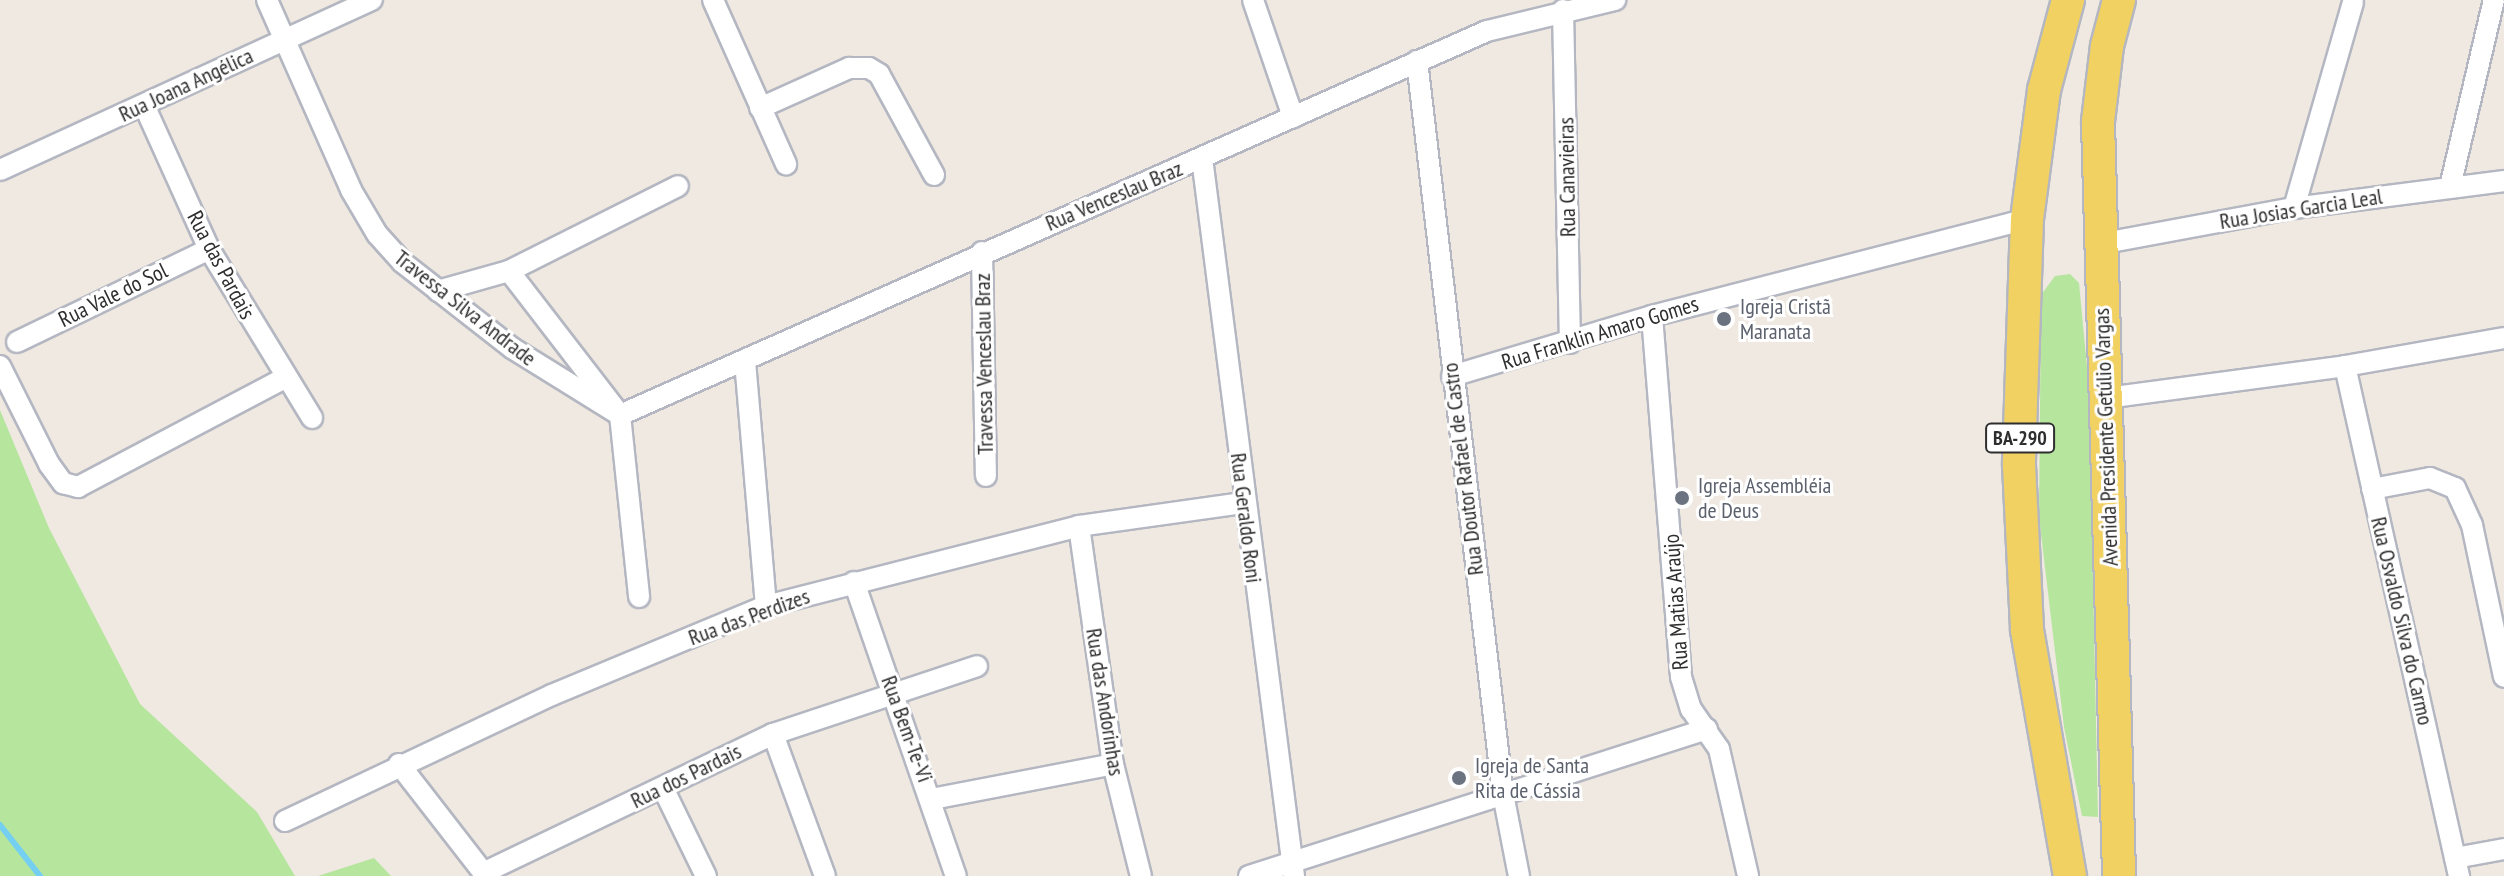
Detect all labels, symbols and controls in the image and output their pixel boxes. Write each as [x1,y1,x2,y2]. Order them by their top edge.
street label: Rua Joana Angélica [114,42,258,128]
street label: Rua Canavieiras [1553,117,1581,237]
street label: Rua Venceslau Braz [1041,155,1187,237]
street label: Rua Josias Garcia Leal [2218,183,2384,235]
street label: Rua das Pardais [181,206,261,324]
street label: Travessa Silva Andrade [389,244,541,372]
street label: Rua Vale do Sol [54,257,172,333]
street label: Travessa Venceslau Braz [969,273,999,455]
street label: Rua Franklin Amaro Gomes [1498,290,1702,376]
place label: Igreja Cristã Maranata [1740,293,1831,344]
street label: Avenida Presidente Getúlio Vargas [2088,307,2124,567]
marker: Igreja Cristã Maranata [1715,310,1733,328]
street label: Rua Doutor Rafael de Castro [1437,361,1489,577]
road number: BA-290 [1984,422,2056,454]
street label: Rua Geraldo Roni [1225,451,1267,585]
place label: Igreja Assembléia de Deus [1698,472,1832,524]
marker: Igreja Assembléia de Deus [1673,489,1691,507]
street label: Rua Osvaldo Silva do Carmo [2365,514,2439,728]
street label: Rua Matias Araújo [1658,533,1694,671]
street label: Rua das Perdizes [685,583,813,651]
street label: Rua das Andorinhas [1080,626,1130,778]
street label: Rua Bem-Te-Vi [876,672,938,786]
street label: Rua dos Pardais [627,738,745,814]
place label: Igreja de Santa Rita de Cássia [1475,752,1589,804]
marker: Igreja de Santa Rita de Cássia [1450,769,1468,787]

